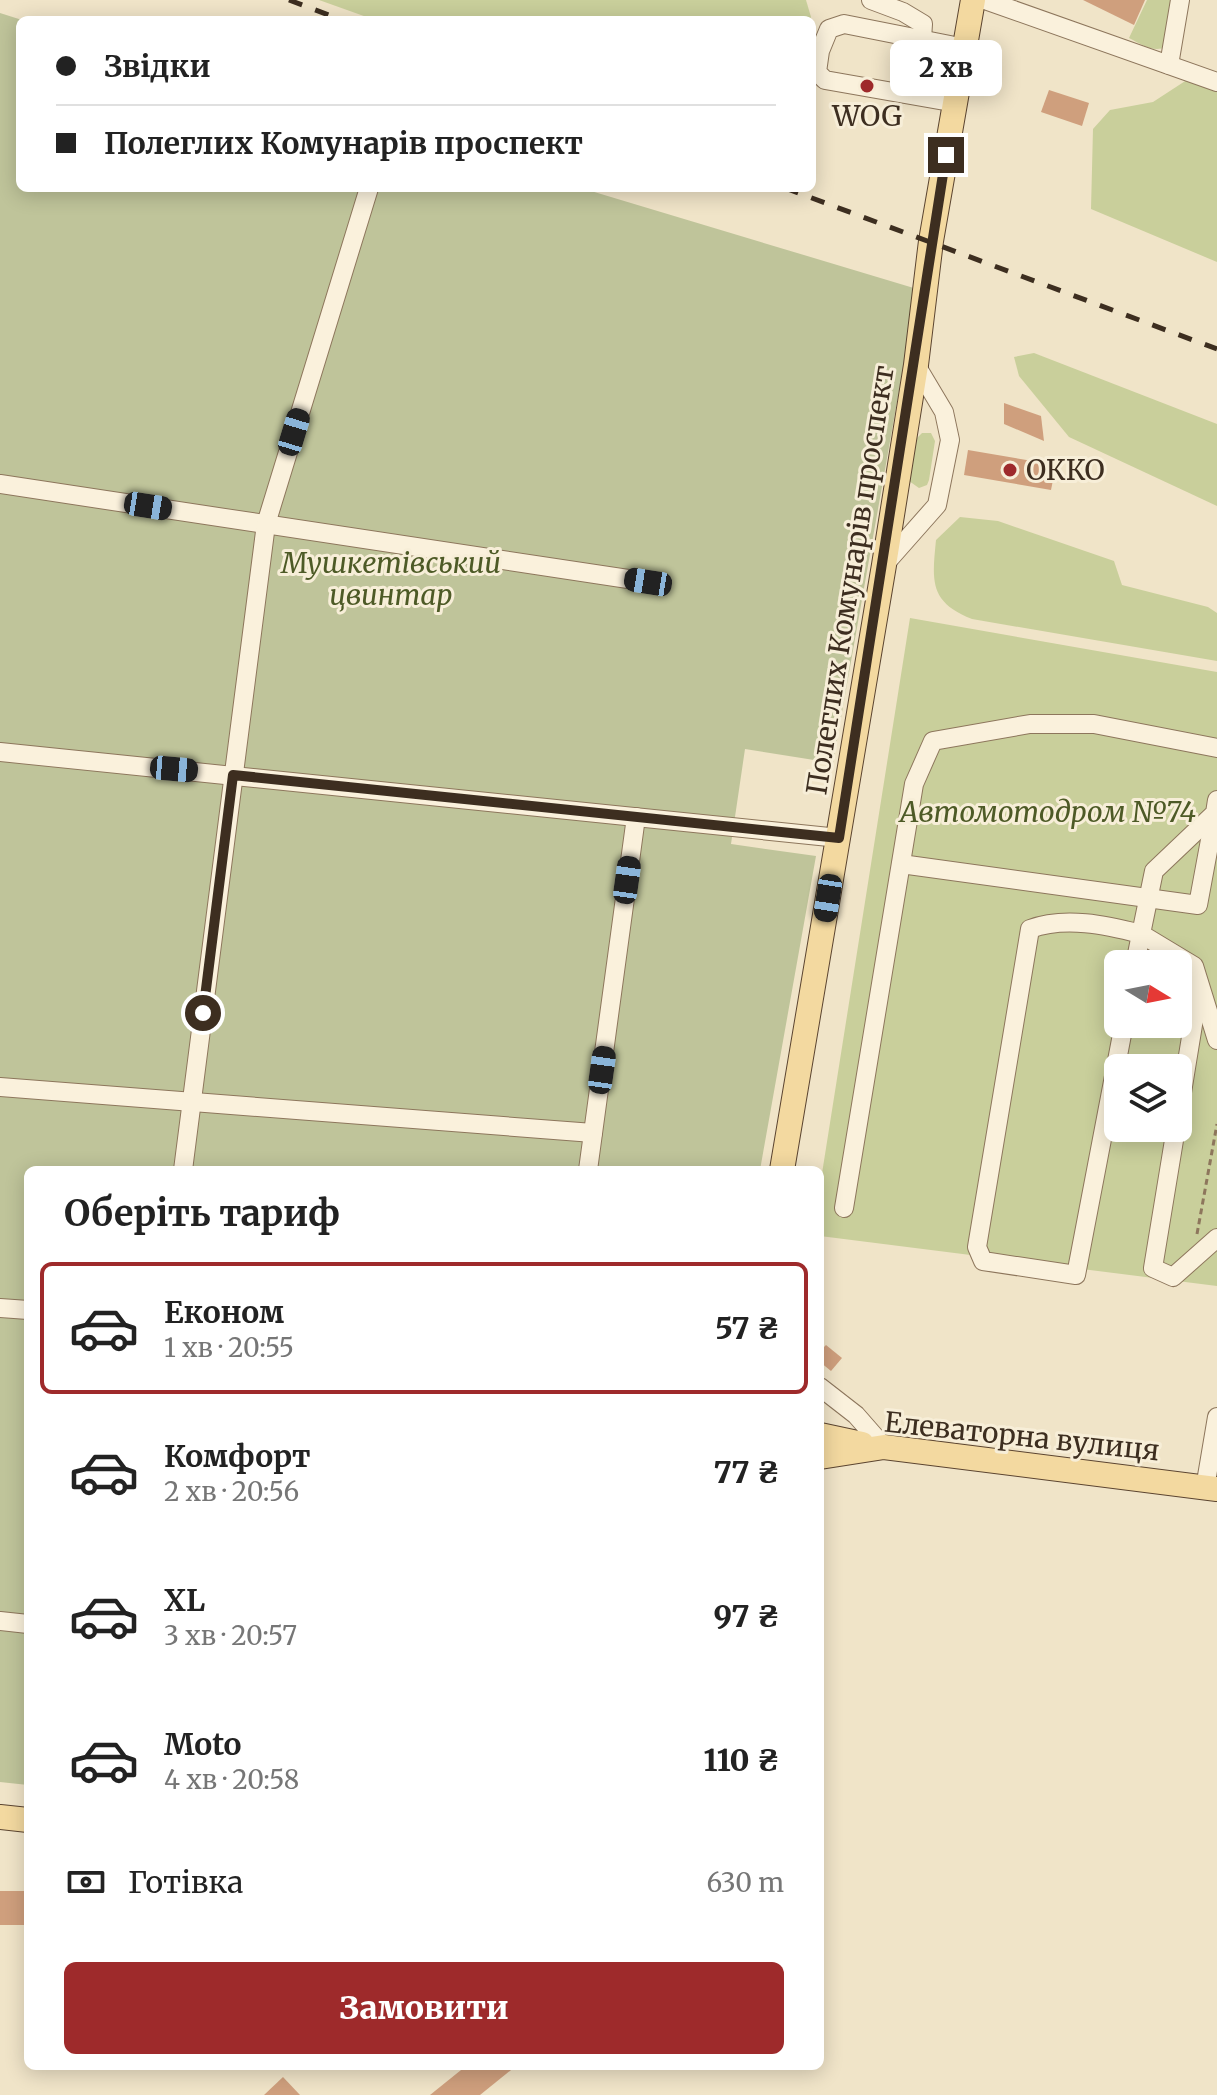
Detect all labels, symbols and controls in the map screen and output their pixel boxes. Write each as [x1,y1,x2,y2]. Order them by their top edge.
callout: 2 хв [890,39,1002,95]
text: Звідки [104,47,211,85]
text: 2 хв [919,51,973,84]
marker: WOG [858,77,876,95]
place label: WOG [831,98,902,134]
text: Полеглих Комунарів проспект [104,124,583,162]
route end [928,137,964,173]
street label: Полеглих Комунарів проспект [798,363,902,797]
car [276,406,312,458]
place label: ОККО [1026,452,1105,488]
marker: ОККО [1001,461,1019,479]
car [122,490,174,522]
park label: Мушкетівський цвинтар [280,545,501,613]
car [622,566,674,598]
car [149,755,199,783]
park label: Автомотодром №74 [898,794,1196,830]
car [612,855,642,905]
car [812,872,844,924]
north arrow [1104,950,1192,1038]
map controls [1104,950,1192,1142]
route start [185,995,221,1031]
car [587,1045,617,1095]
button: layers [1104,1054,1192,1142]
text: Оберіть тариф [64,1191,340,1236]
icon: car [68,1292,140,1364]
text: Економ [164,1293,284,1331]
text: 57 ₴ [715,1309,780,1347]
text: 1 хв · 20:55 [164,1331,294,1364]
street label: Елеваторна вулиця [883,1404,1161,1468]
icon: car [68,1436,140,1508]
text: Комфорт [164,1437,311,1475]
text: 77 ₴ [714,1453,780,1491]
text: 2 хв · 20:56 [164,1475,299,1508]
icon: car [68,1580,140,1652]
text: XL [164,1581,205,1619]
text: 97 ₴ [713,1597,780,1635]
text: 3 хв · 20:57 [164,1619,297,1652]
icon: car [68,1724,140,1796]
text: Moto [164,1725,242,1763]
text: 110 ₴ [704,1741,780,1779]
text: 4 хв · 20:58 [164,1763,299,1796]
icon: cash [64,1860,108,1904]
text: Готівка [128,1863,243,1901]
text: 630 m [707,1866,784,1899]
button: Замовити [64,1962,784,2054]

